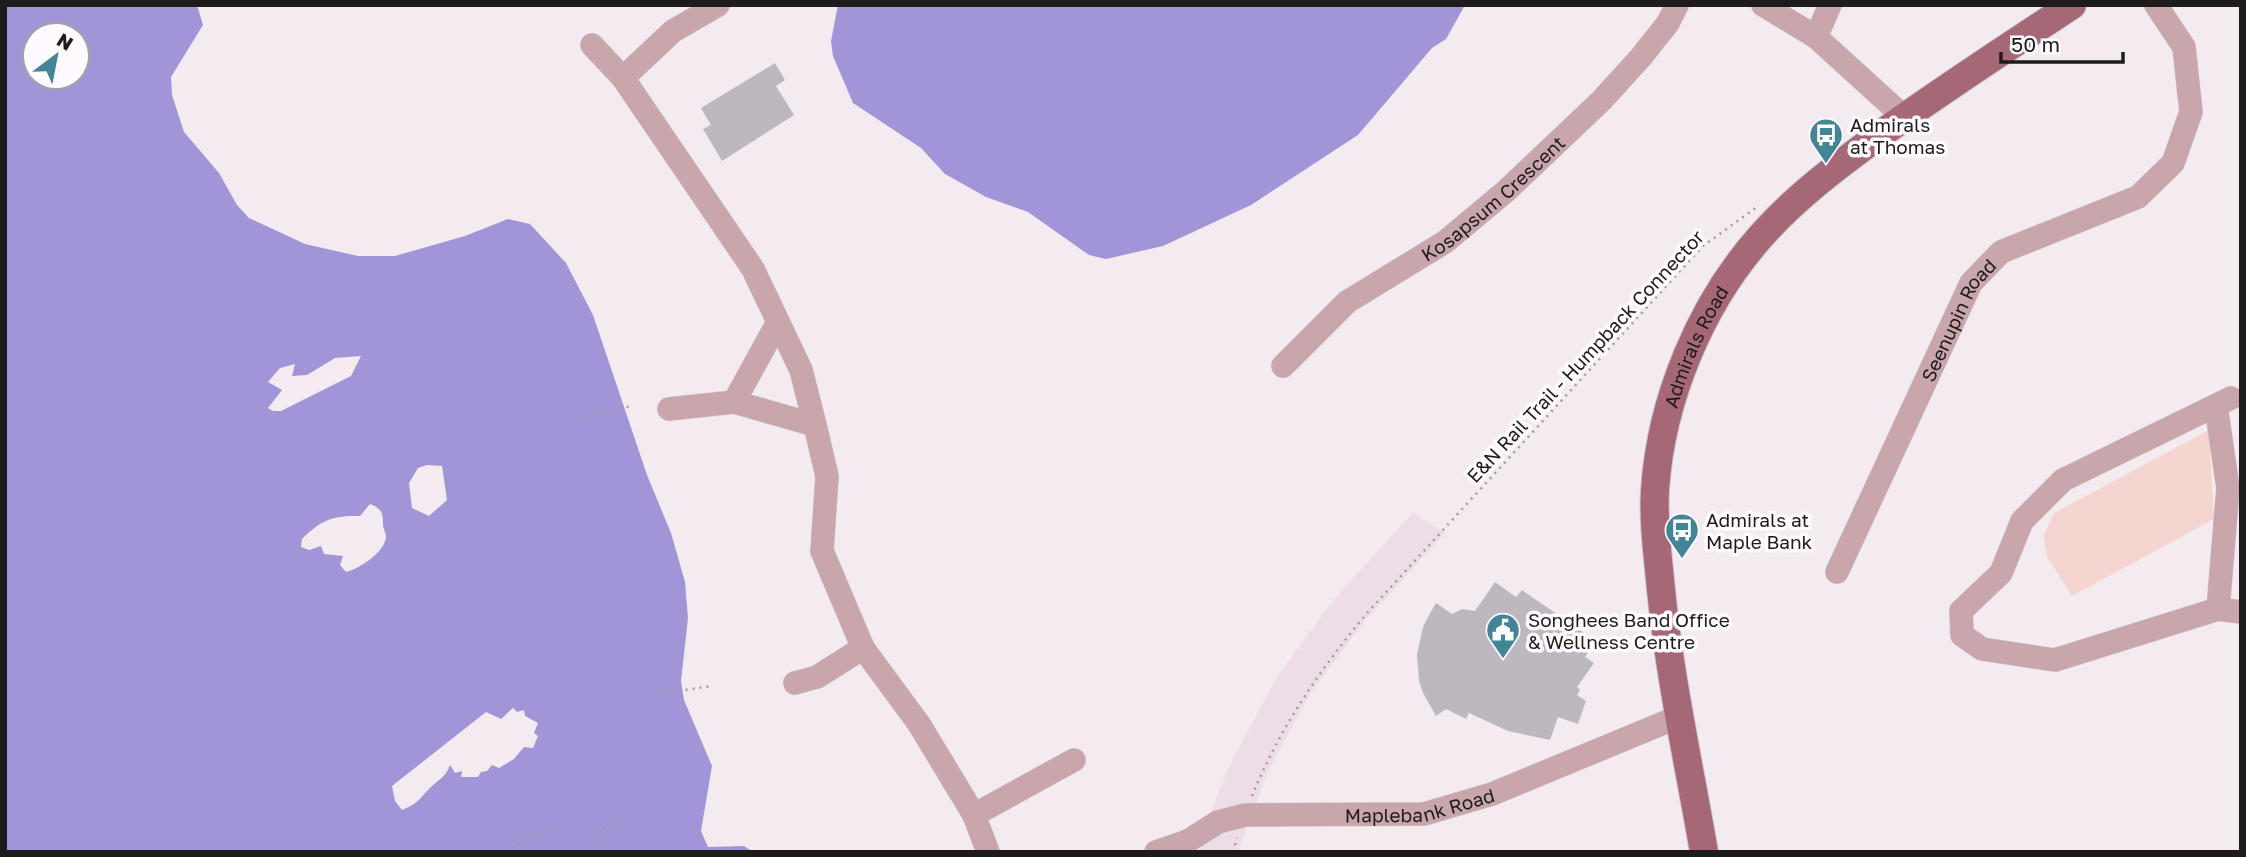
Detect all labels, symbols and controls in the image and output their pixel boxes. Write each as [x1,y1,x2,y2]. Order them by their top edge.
north arrow [21,21,91,91]
scale bar [2001,21,2124,65]
text: N [53,28,77,55]
text: 50 m [2011,31,2060,57]
place label: Admirals at Thomas [1850,113,1945,158]
bus stop icon: Admirals at Thomas [1807,116,1845,165]
street label: Kosapsum Crescent [1417,130,1569,265]
street label: E&N Rail Trail - Humpback Connector [1462,225,1709,487]
street label: Seenupin Road [1915,253,2000,385]
street label: Admirals Road [1658,281,1732,410]
place label: Admirals at Maple Bank [1706,508,1813,553]
bus stop icon: Admirals at Maple Bank [1663,511,1701,560]
place label: Songhees Band Office & Wellness Centre [1528,608,1730,653]
public building icon: Songhees Band Office & Wellness Centre [1484,611,1522,660]
street label: Maplebank Road [1345,782,1497,826]

